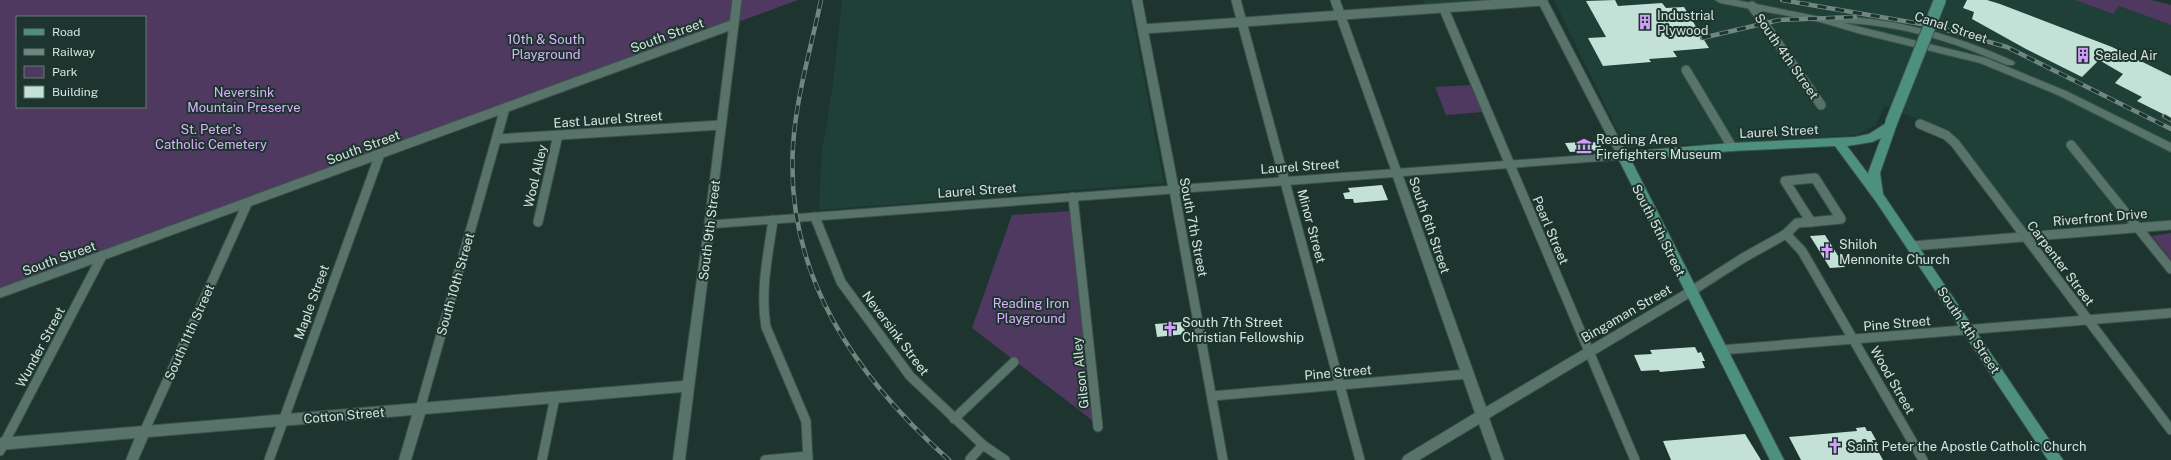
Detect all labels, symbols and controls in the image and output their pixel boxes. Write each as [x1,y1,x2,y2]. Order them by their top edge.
place label: Industrial Plywood [1657,8,1714,38]
street label: Canal Street [1912,9,1989,46]
street label: South 4th Street [1751,11,1822,102]
building icon: Industrial Plywood [1636,13,1654,31]
street label: South Street [628,15,706,56]
legend [16,16,146,108]
text: Road [52,25,80,39]
park label: 10th & South Playground [507,32,585,62]
text: Railway [52,45,96,59]
building icon: Sealed Air [2074,46,2092,64]
place label: Sealed Air [2095,48,2158,63]
text: Park [52,65,78,79]
text: Building [52,85,98,99]
park label: Neversink Mountain Preserve [187,85,301,115]
street label: East Laurel Street [553,108,663,131]
park label: St. Peter's Catholic Cemetery [155,122,267,152]
street label: Laurel Street [1739,122,1819,141]
street label: South Street [324,127,402,168]
place label: Reading Area Firefighters Museum [1596,132,1722,162]
museum icon: Reading Area Firefighters Museum [1575,137,1593,155]
street label: Wool Alley [521,143,550,209]
street label: Laurel Street [1260,156,1340,177]
street label: South 6th Street [1406,175,1453,275]
street label: South 7th Street [1177,176,1210,278]
street label: South 9th Street [696,179,723,281]
street label: Laurel Street [937,180,1017,201]
street label: South 5th Street [1629,182,1688,279]
street label: Minor Street [1294,188,1329,265]
street label: Pearl Street [1529,194,1572,267]
street label: Riverfront Drive [2052,206,2148,229]
street label: Carpenter Street [2024,218,2097,309]
street label: South 10th Street [434,231,477,337]
place label: Shiloh Mennonite Church [1839,237,1950,267]
street label: South Street [20,238,98,279]
church icon: Shiloh Mennonite Church [1818,242,1836,260]
street label: Maple Street [291,263,332,342]
street label: South 11th Street [162,282,217,383]
street label: Bingaman Street [1578,282,1674,345]
street label: South 4th Street [1934,284,2003,376]
street label: Neversink Street [859,288,932,378]
park label: Reading Iron Playground [993,296,1069,326]
street label: Wunder Street [13,304,68,390]
street label: Pine Street [1863,313,1931,334]
place label: South 7th Street Christian Fellowship [1182,315,1304,345]
church icon: South 7th Street Christian Fellowship [1161,320,1179,338]
street label: Gilson Alley [1069,336,1092,410]
street label: Wood Street [1867,344,1918,417]
street label: Pine Street [1304,362,1372,383]
street label: Cotton Street [303,404,385,427]
church icon: Saint Peter the Apostle Catholic Church [1826,437,1844,455]
place label: Saint Peter the Apostle Catholic Church [1847,439,2087,454]

